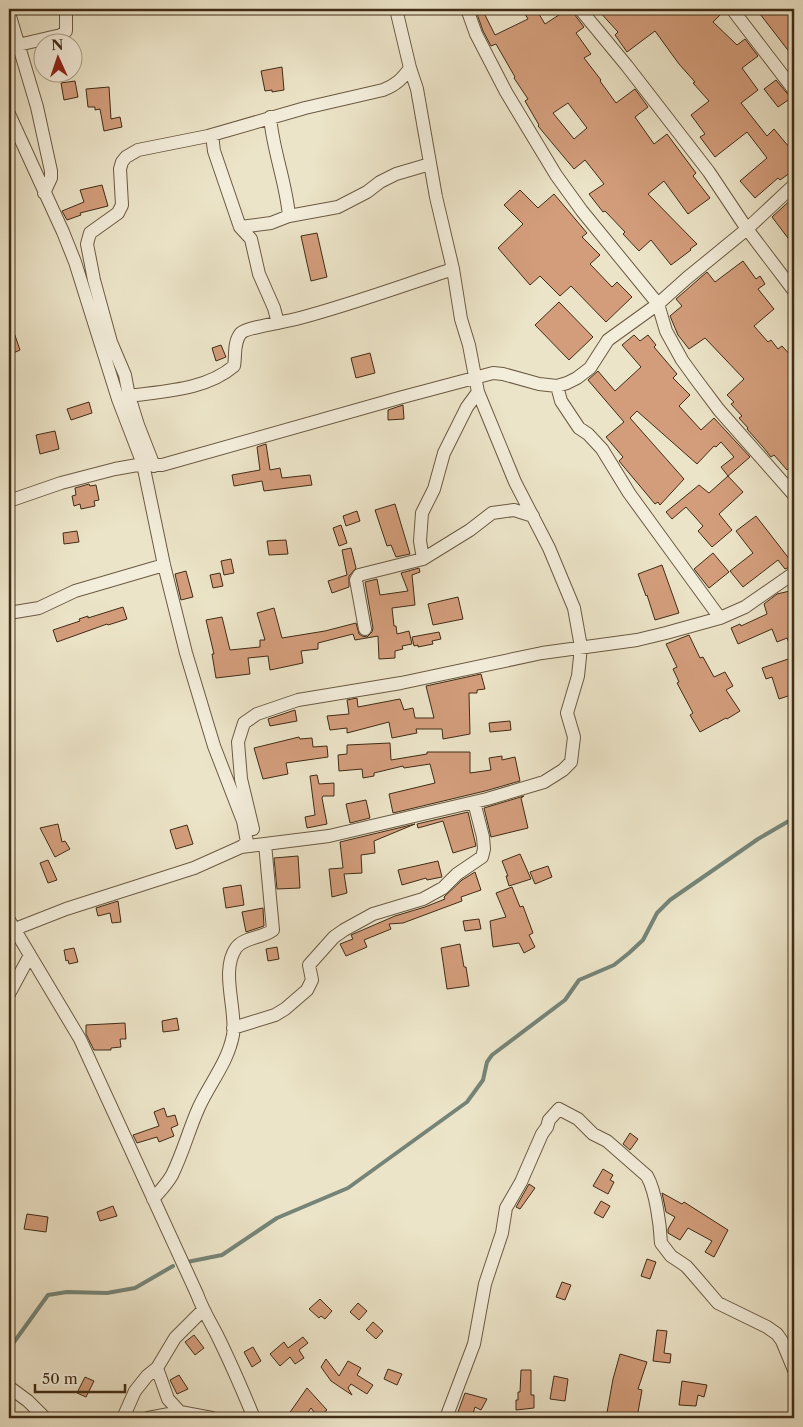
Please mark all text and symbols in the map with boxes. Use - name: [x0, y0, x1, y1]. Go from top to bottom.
- north arrow: [32, 32, 82, 82]
- text: N: [51, 36, 64, 54]
- scale bar: [35, 1362, 125, 1394]
- text: 50 m: [42, 1369, 78, 1388]

